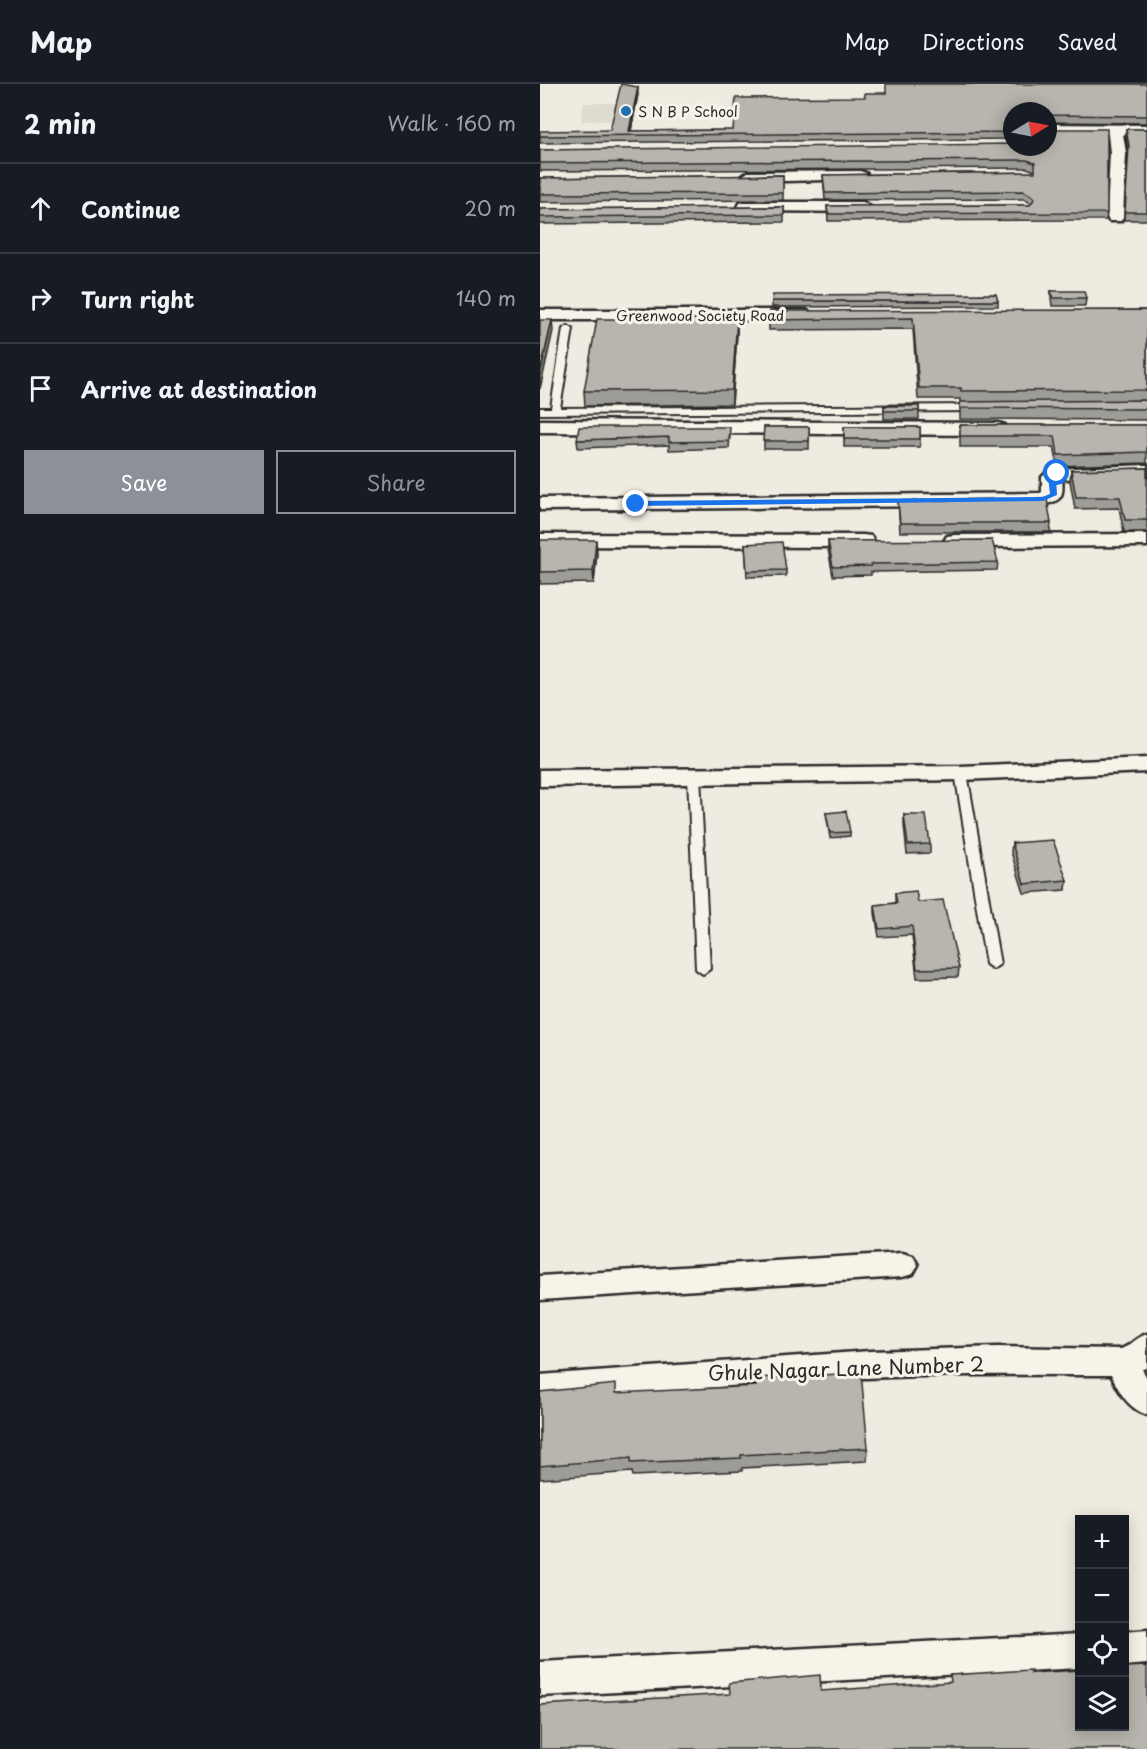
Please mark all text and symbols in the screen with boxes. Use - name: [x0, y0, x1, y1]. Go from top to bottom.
- text: Map: [30, 20, 92, 63]
- text: Map: [844, 25, 889, 57]
- text: Directions: [922, 25, 1024, 57]
- text: Saved: [1057, 25, 1117, 57]
- place label: S N B P School: [638, 101, 738, 122]
- north arrow: [1003, 102, 1057, 156]
- text: 2 min: [24, 104, 97, 143]
- marker: S N B P School: [619, 104, 633, 118]
- text: Walk · 160 m: [388, 108, 516, 138]
- icon: ahead: [24, 192, 57, 225]
- text: Continue: [81, 192, 180, 225]
- text: 20 m: [464, 193, 516, 223]
- icon: right: [24, 282, 57, 315]
- text: Turn right: [81, 282, 194, 315]
- text: 140 m: [456, 283, 516, 313]
- street label: Greenwood Society Road: [616, 305, 784, 326]
- icon: arrive: [24, 372, 57, 405]
- text: Arrive at destination: [81, 372, 317, 405]
- button: Save: [24, 450, 264, 514]
- button: Share: [276, 450, 516, 514]
- route start: [1043, 459, 1069, 485]
- route end: [622, 490, 648, 516]
- street label: Ghule Nagar Lane Number 2: [707, 1348, 985, 1388]
- map controls: [1075, 1515, 1129, 1731]
- button: +: [1075, 1515, 1129, 1569]
- button: −: [1075, 1569, 1129, 1623]
- button: locate: [1075, 1623, 1129, 1677]
- button: layers: [1075, 1677, 1129, 1731]

